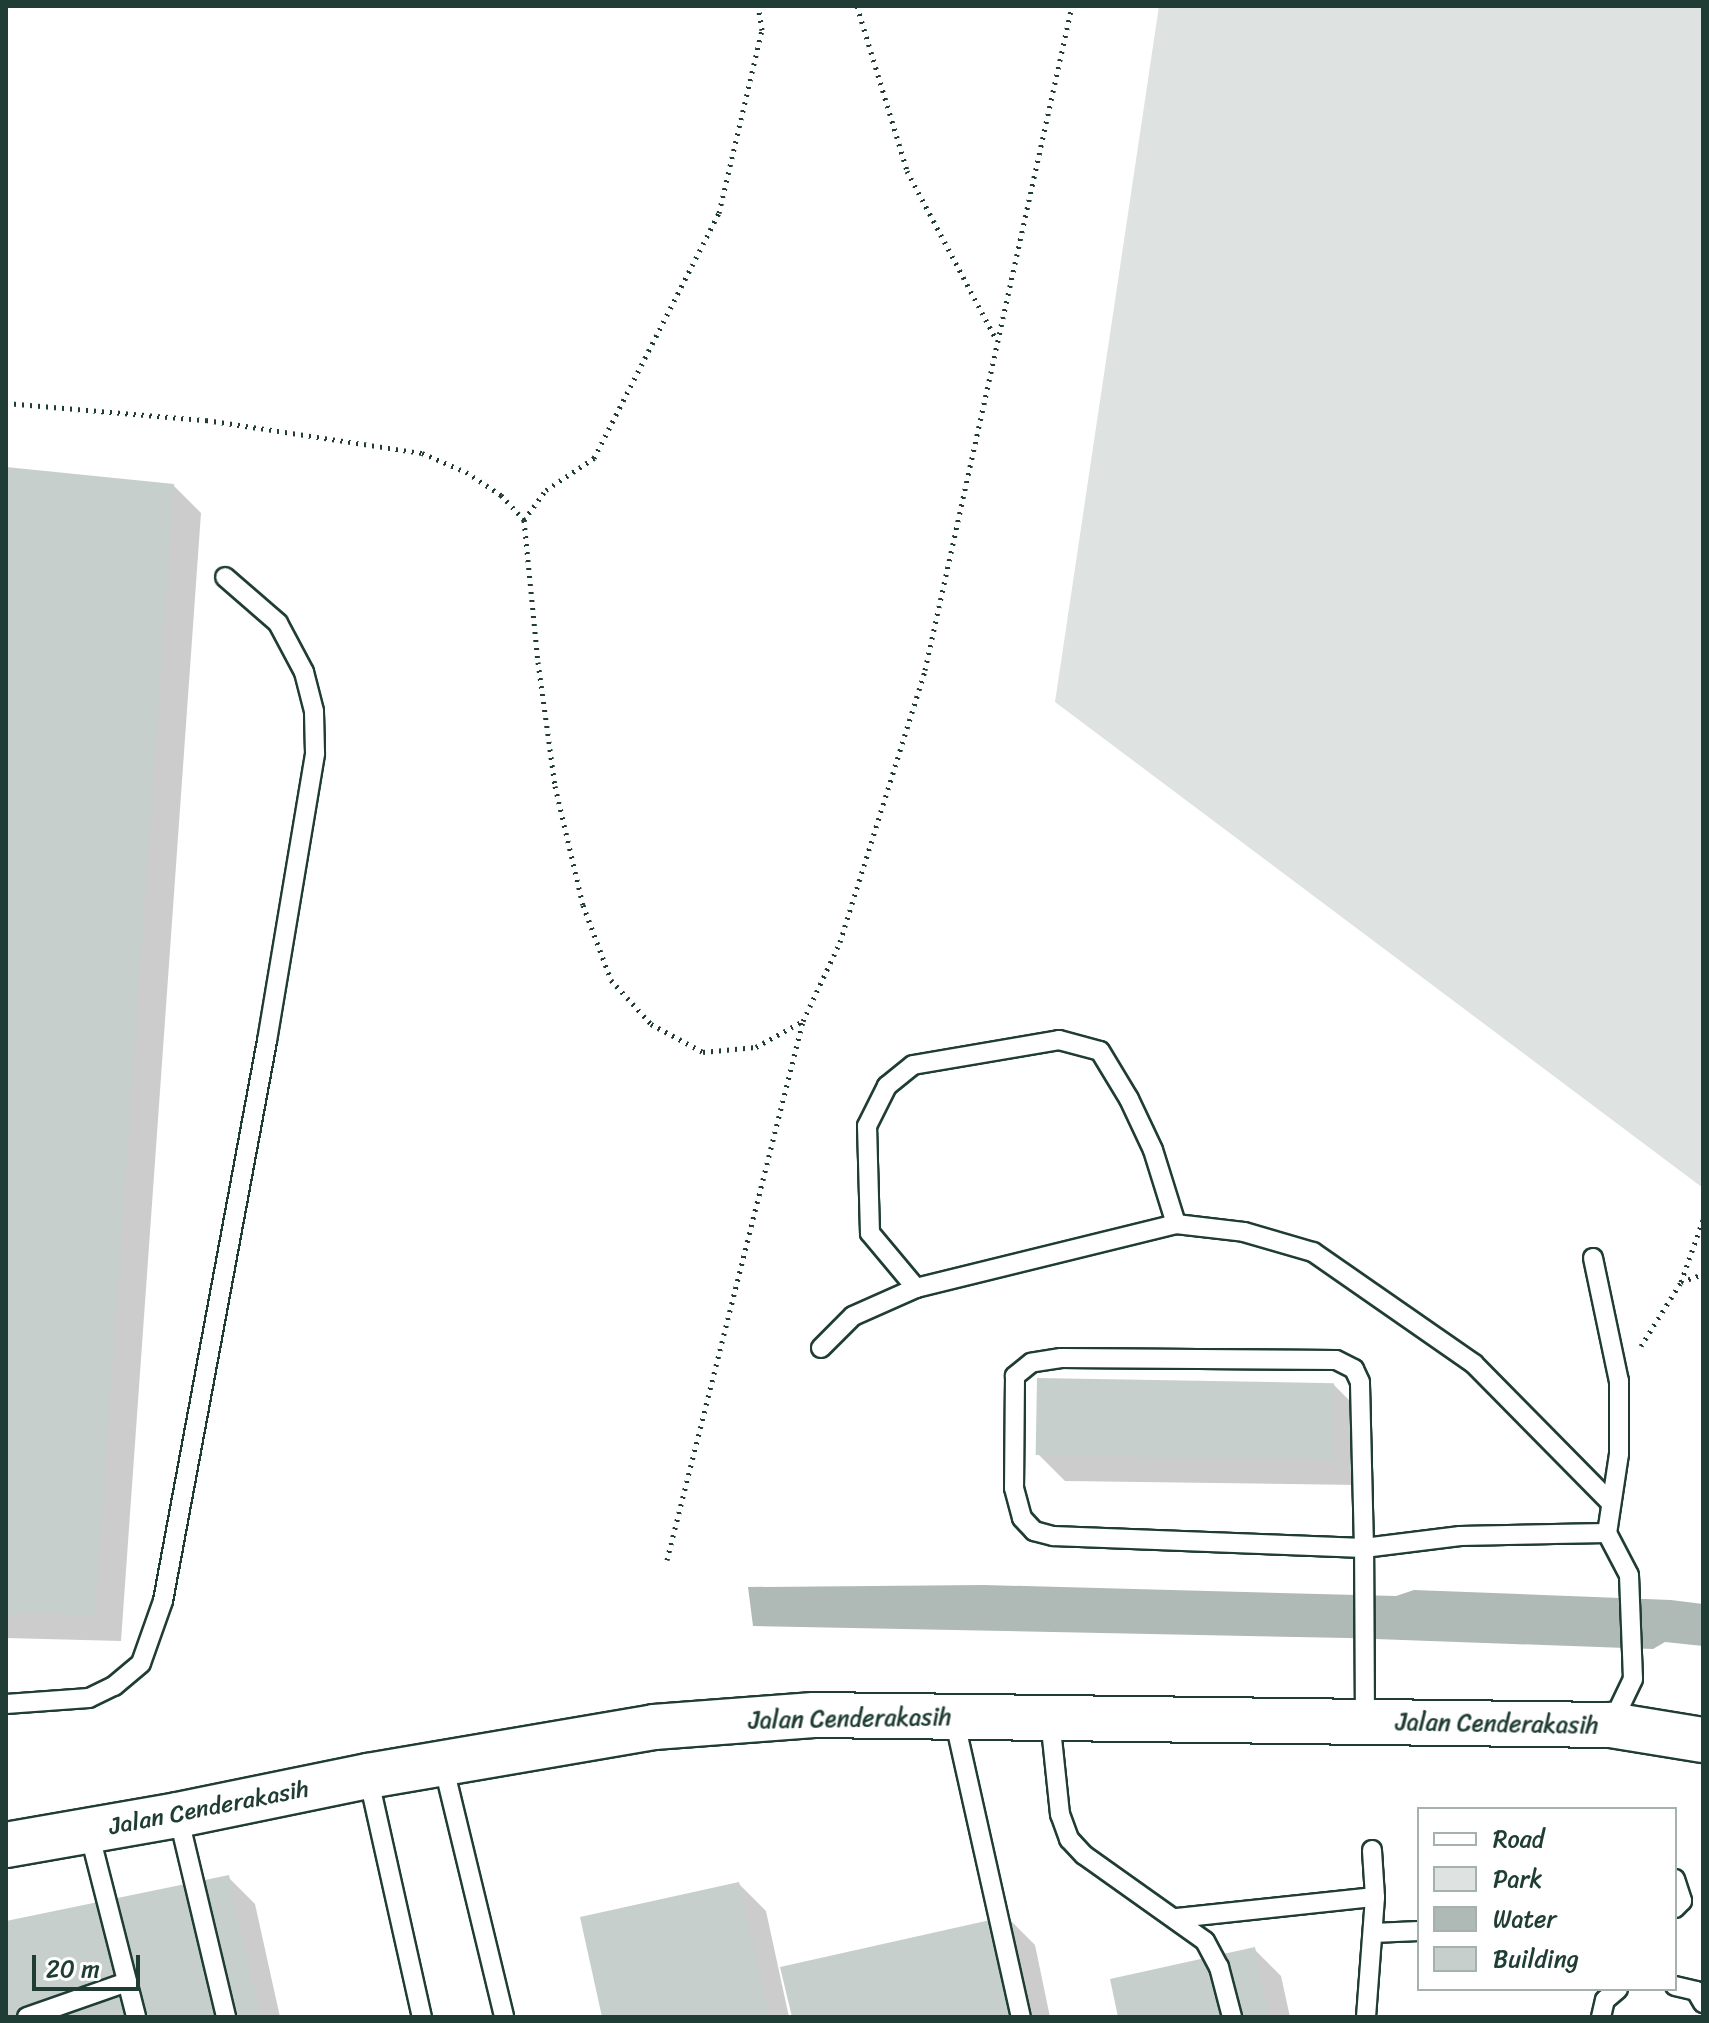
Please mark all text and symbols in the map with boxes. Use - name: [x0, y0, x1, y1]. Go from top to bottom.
- street label: Jalan Cenderakasih: [748, 1703, 952, 1735]
- street label: Jalan Cenderakasih: [1395, 1708, 1599, 1740]
- street label: Jalan Cenderakasih: [106, 1774, 312, 1842]
- legend: [1417, 1807, 1677, 1991]
- text: Road: [1493, 1818, 1544, 1860]
- text: Park: [1493, 1858, 1542, 1900]
- text: Water: [1493, 1898, 1556, 1940]
- text: Building: [1493, 1938, 1579, 1980]
- scale bar: [36, 1939, 144, 1989]
- text: 20 m: [46, 1948, 100, 1990]

